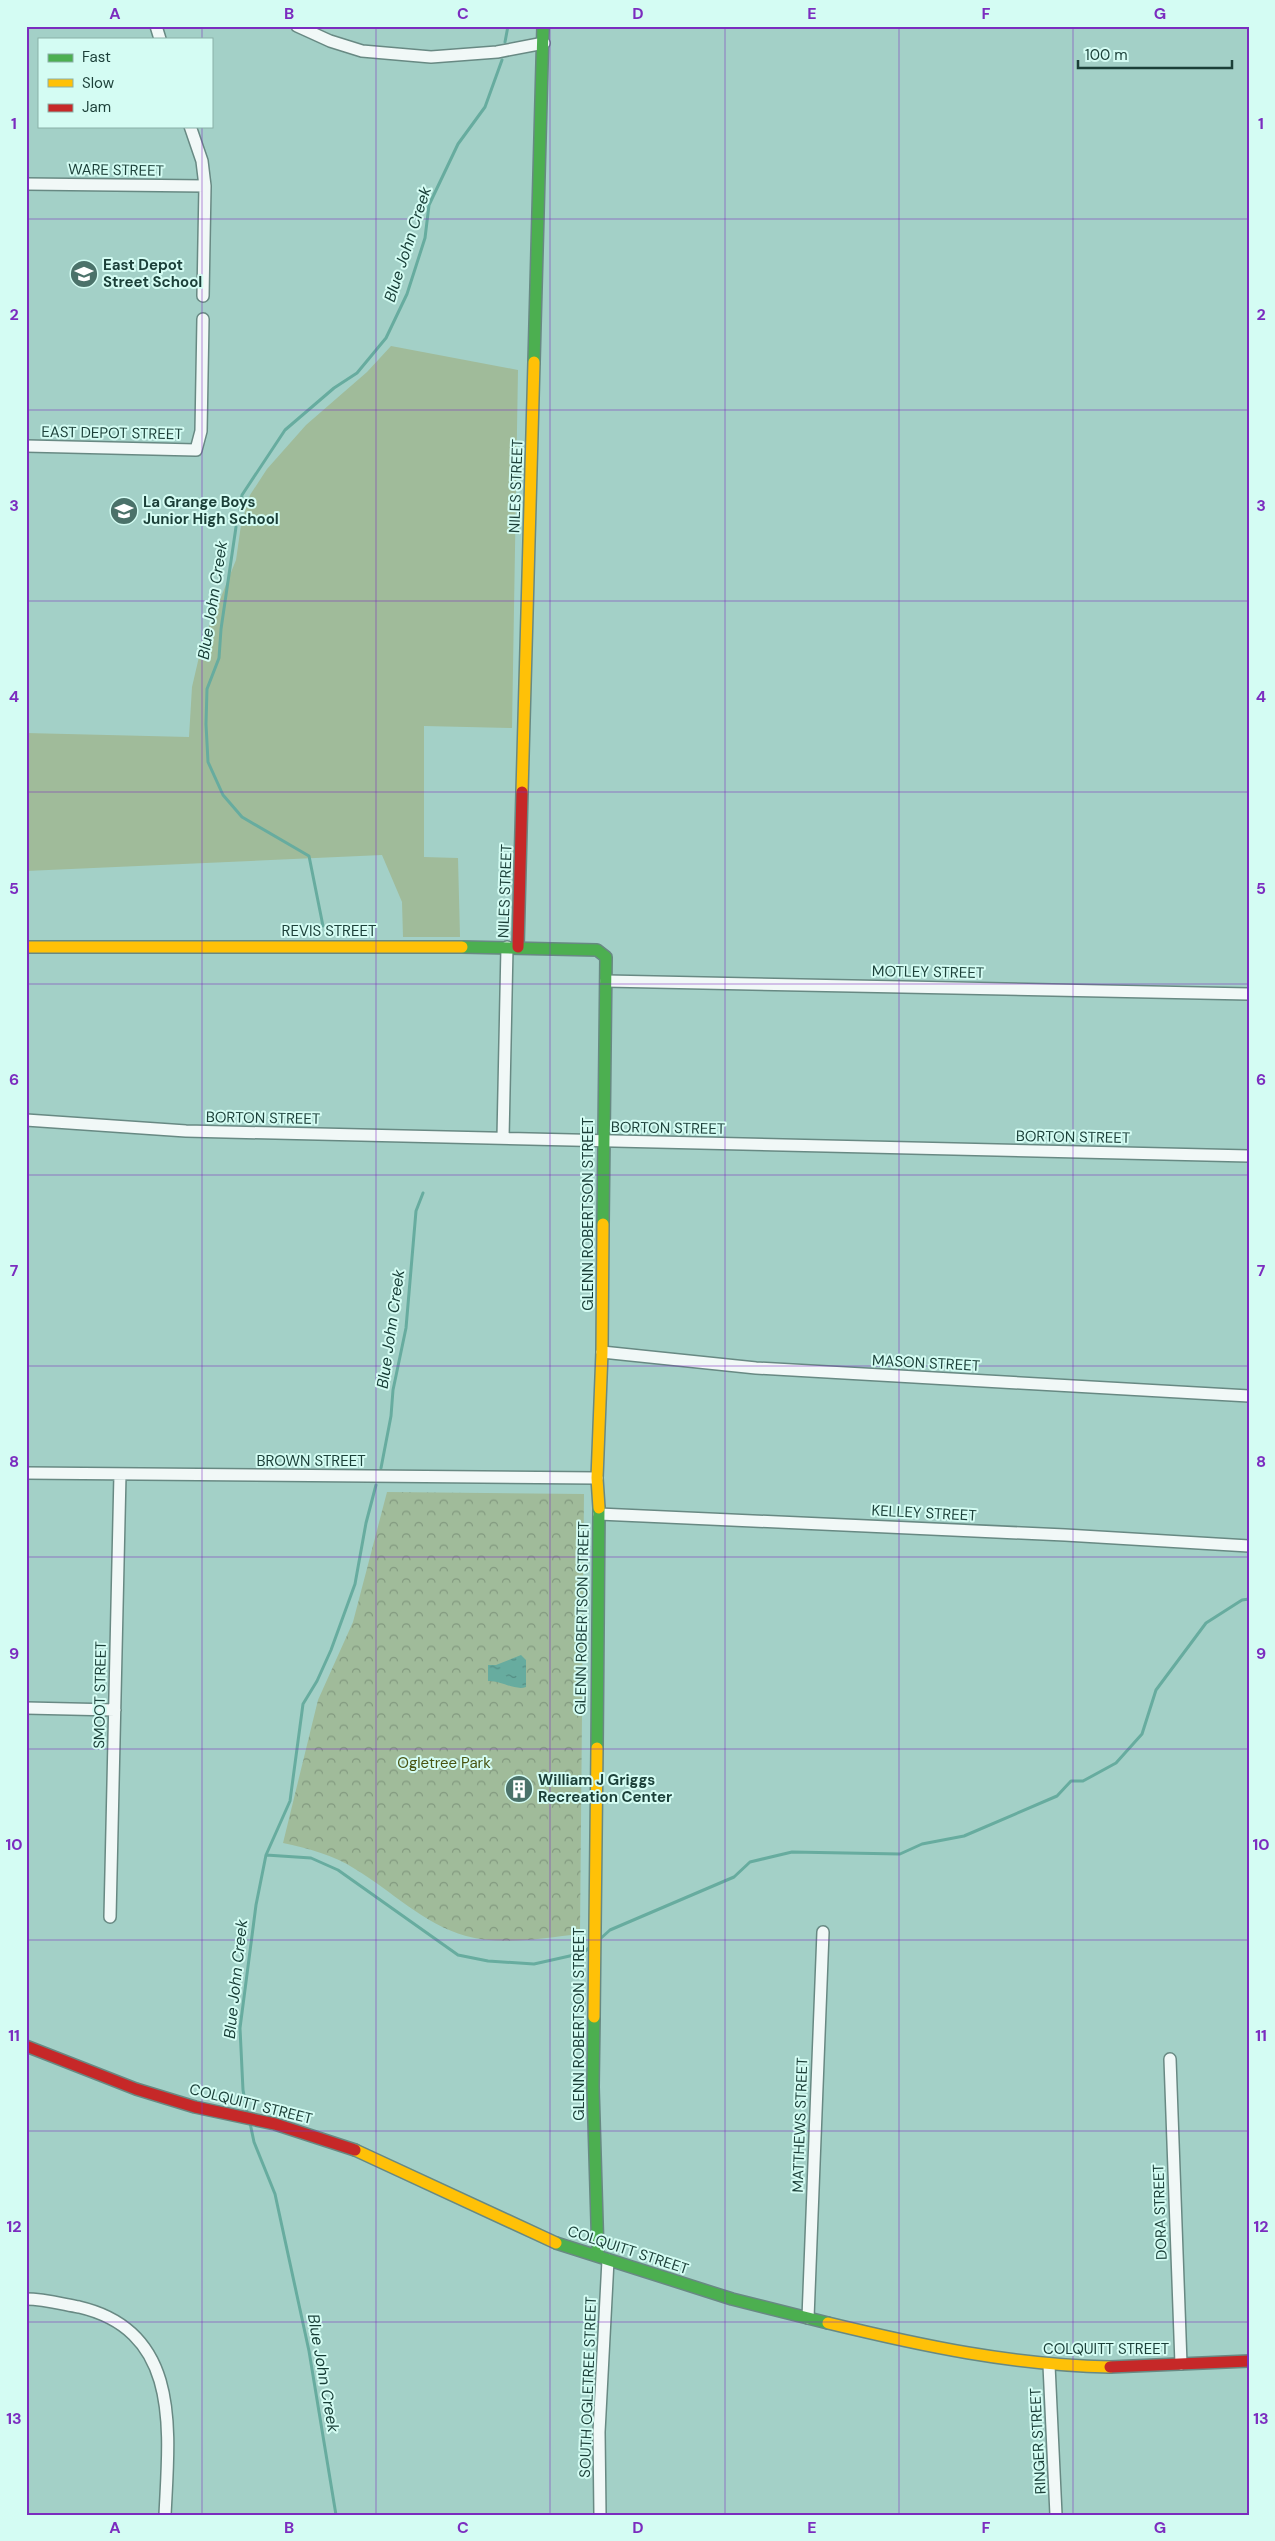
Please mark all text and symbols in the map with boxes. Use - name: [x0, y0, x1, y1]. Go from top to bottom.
- text: A: [109, 3, 121, 24]
- text: B: [284, 3, 294, 24]
- text: C: [457, 3, 469, 24]
- text: D: [632, 3, 644, 24]
- text: E: [807, 3, 817, 24]
- text: F: [982, 3, 991, 24]
- text: G: [1154, 3, 1166, 24]
- legend: [38, 38, 212, 128]
- scale bar: [1078, 38, 1231, 70]
- text: 100 m: [1085, 45, 1128, 65]
- text: Fast: [82, 47, 111, 67]
- text: Slow: [82, 73, 115, 93]
- text: Jam: [82, 97, 111, 117]
- text: 1: [11, 113, 17, 134]
- text: 1: [1258, 113, 1264, 134]
- street label: WARE STREET: [68, 159, 164, 181]
- water label: Blue John Creek: [379, 183, 436, 304]
- place label: East Depot Street School: [103, 255, 202, 292]
- school or university icon: East Depot Street School: [69, 259, 99, 289]
- text: 2: [9, 304, 19, 325]
- text: 2: [1256, 304, 1266, 325]
- street label: EAST DEPOT STREET: [41, 422, 183, 444]
- street label: NILES STREET: [504, 439, 528, 533]
- place label: La Grange Boys Junior High School: [143, 492, 279, 529]
- text: 3: [9, 495, 19, 516]
- text: 3: [1256, 495, 1266, 516]
- school or university icon: La Grange Boys Junior High School: [109, 496, 139, 526]
- water label: Blue John Creek: [193, 538, 232, 661]
- text: 4: [9, 686, 19, 707]
- text: 4: [1256, 686, 1266, 707]
- street label: NILES STREET: [493, 844, 517, 938]
- text: 5: [9, 878, 19, 899]
- text: 5: [1256, 878, 1266, 899]
- street label: REVIS STREET: [282, 921, 376, 941]
- street label: MOTLEY STREET: [872, 961, 984, 983]
- text: 6: [9, 1069, 19, 1090]
- text: 6: [1256, 1069, 1266, 1090]
- street label: BORTON STREET: [206, 1107, 320, 1129]
- street label: GLENN ROBERTSON STREET: [578, 1117, 598, 1311]
- street label: BORTON STREET: [611, 1117, 725, 1139]
- street label: BORTON STREET: [1016, 1126, 1130, 1148]
- text: 7: [10, 1260, 19, 1281]
- text: 7: [1257, 1260, 1266, 1281]
- water label: Blue John Creek: [372, 1267, 409, 1390]
- street label: MASON STREET: [871, 1350, 981, 1376]
- text: 8: [9, 1451, 19, 1472]
- street label: BROWN STREET: [256, 1451, 366, 1471]
- text: 8: [1256, 1451, 1266, 1472]
- street label: KELLEY STREET: [871, 1500, 977, 1526]
- street label: GLENN ROBERTSON STREET: [570, 1521, 594, 1715]
- street label: SMOOT STREET: [89, 1641, 111, 1749]
- text: 9: [9, 1643, 19, 1664]
- text: 9: [1256, 1643, 1266, 1664]
- park label: Ogletree Park: [397, 1753, 491, 1773]
- place label: William J Griggs Recreation Center: [538, 1770, 672, 1807]
- building icon: William J Griggs Recreation Center: [504, 1774, 534, 1804]
- text: 10: [5, 1834, 23, 1855]
- text: 10: [1252, 1834, 1270, 1855]
- water label: Blue John Creek: [219, 1917, 252, 2040]
- street label: GLENN ROBERTSON STREET: [569, 1927, 589, 2121]
- text: 11: [8, 2025, 20, 2046]
- text: 11: [1255, 2025, 1267, 2046]
- street label: MATTHEWS STREET: [788, 2057, 812, 2193]
- street label: COLQUITT STREET: [187, 2079, 315, 2129]
- street label: DORA STREET: [1148, 2164, 1172, 2260]
- text: 12: [6, 2216, 22, 2237]
- text: 12: [1253, 2216, 1269, 2237]
- street label: COLQUITT STREET: [565, 2221, 691, 2279]
- street label: SOUTH OGLETREE STREET: [575, 2296, 601, 2478]
- water label: Blue John Creek: [303, 2312, 344, 2435]
- street label: COLQUITT STREET: [1043, 2339, 1169, 2359]
- street label: RINGER STREET: [1025, 2387, 1051, 2495]
- text: 13: [6, 2408, 22, 2429]
- text: 13: [1253, 2408, 1269, 2429]
- text: A: [109, 2517, 121, 2538]
- text: B: [284, 2517, 294, 2538]
- text: C: [457, 2517, 469, 2538]
- text: D: [632, 2517, 644, 2538]
- text: E: [807, 2517, 817, 2538]
- text: F: [982, 2517, 991, 2538]
- text: G: [1154, 2517, 1166, 2538]

